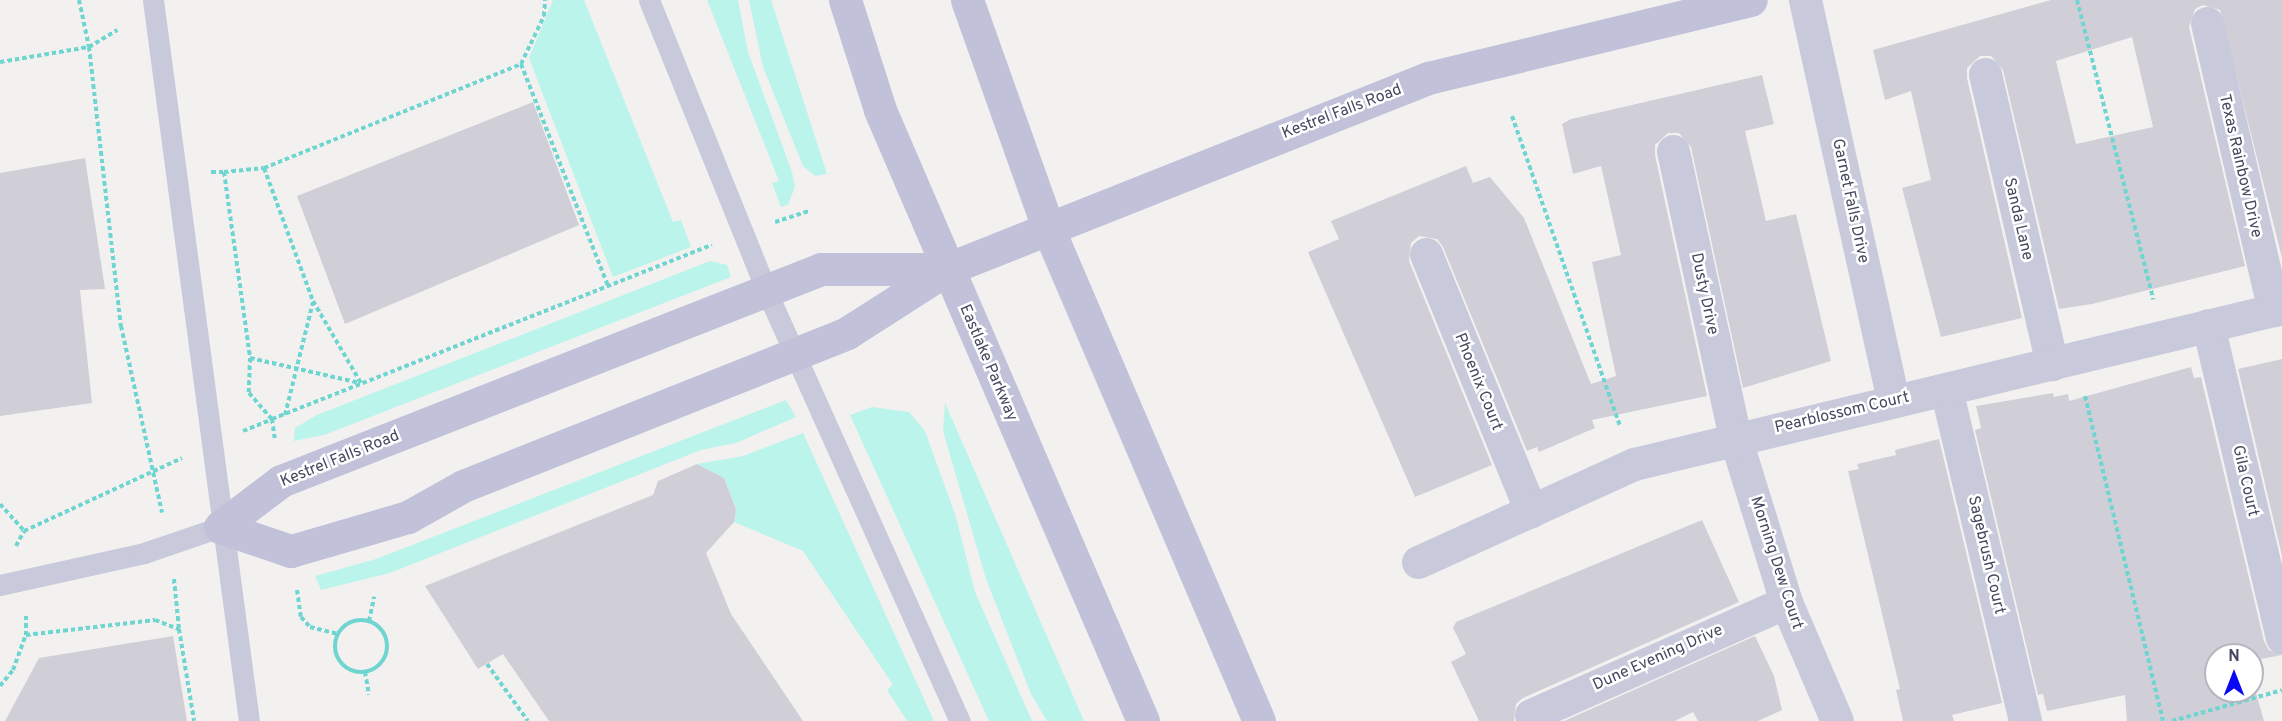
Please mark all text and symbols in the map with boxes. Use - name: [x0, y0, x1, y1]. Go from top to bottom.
- street label: Kestrel Falls Road: [1279, 80, 1405, 144]
- street label: Texas Rainbow Drive: [2214, 92, 2266, 240]
- street label: Garnet Falls Drive: [1827, 137, 1873, 265]
- street label: Sanda Lane: [1999, 176, 2037, 262]
- street label: Dusty Drive: [1686, 251, 1722, 337]
- street label: Eastlake Parkway: [955, 302, 1021, 424]
- street label: Phoenix Court: [1450, 330, 1506, 434]
- street label: Pearblossom Court: [1773, 388, 1911, 438]
- street label: Kestrel Falls Road: [278, 426, 402, 492]
- street label: Gila Court: [2227, 444, 2263, 518]
- street label: Morning Dew Court: [1745, 494, 1807, 632]
- street label: Sagebrush Court: [1963, 494, 2009, 616]
- street label: Dune Evening Drive: [1590, 621, 1726, 695]
- north arrow: [2204, 643, 2264, 703]
- text: N: [2228, 647, 2240, 667]

